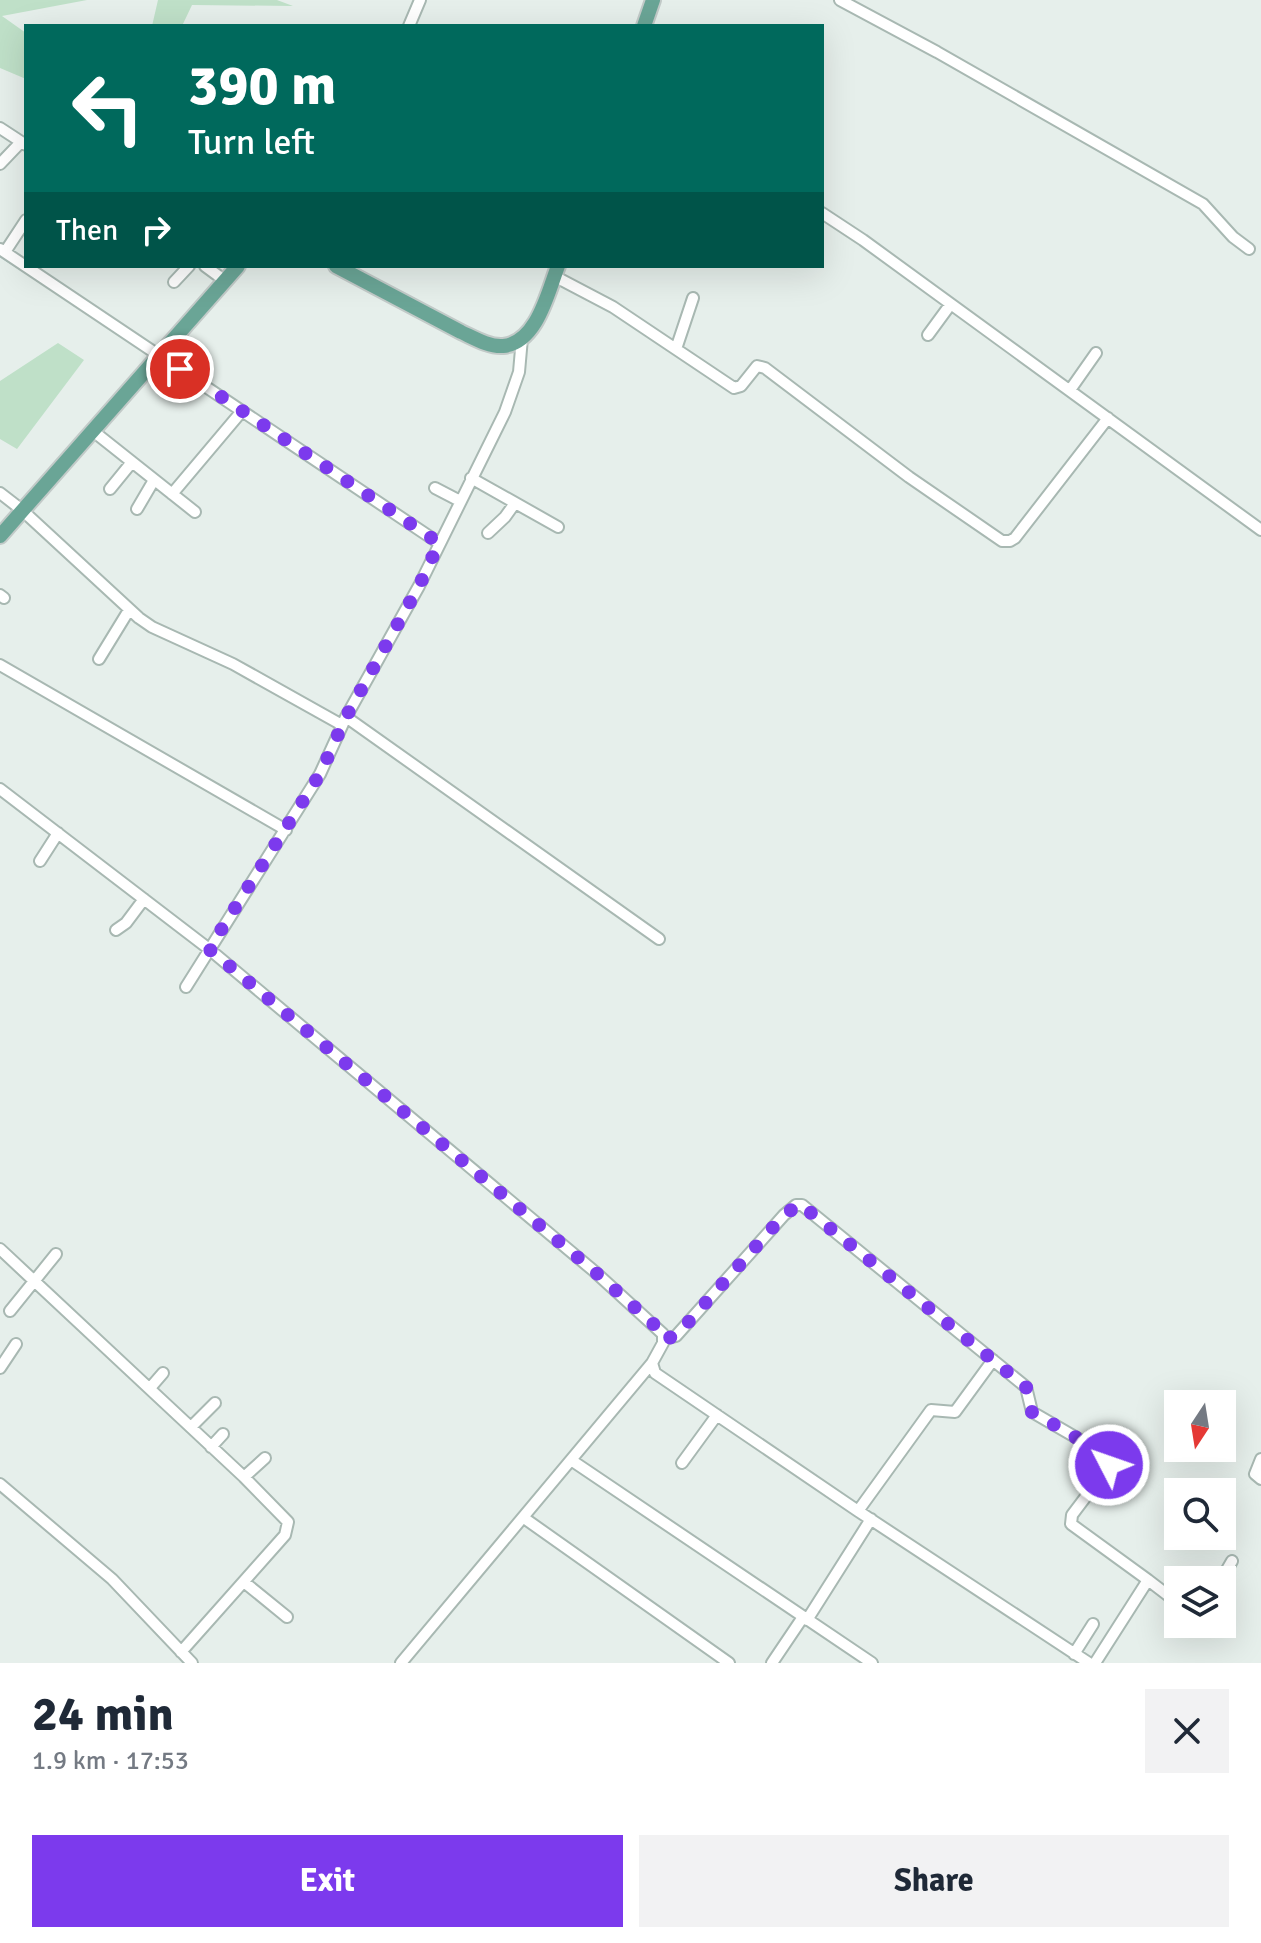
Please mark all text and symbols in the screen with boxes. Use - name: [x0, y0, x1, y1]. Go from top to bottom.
- text: 390 m: [188, 51, 336, 120]
- icon: left: [56, 56, 160, 160]
- text: Turn left: [188, 120, 315, 165]
- icon: right: [134, 208, 178, 252]
- text: Then: [56, 212, 118, 249]
- pin: [146, 335, 214, 403]
- icon: arrive: [158, 347, 202, 391]
- north arrow: [1164, 1390, 1236, 1462]
- map controls: [1164, 1390, 1236, 1638]
- position arrow: [1067, 1423, 1151, 1507]
- button: search: [1164, 1478, 1236, 1550]
- button: layers: [1164, 1566, 1236, 1638]
- text: 24 min: [32, 1685, 174, 1744]
- button: close: [1145, 1689, 1229, 1773]
- text: 1.9 km · 17:53: [32, 1745, 189, 1777]
- button: Exit: [32, 1835, 623, 1927]
- button: Share: [639, 1835, 1229, 1927]

